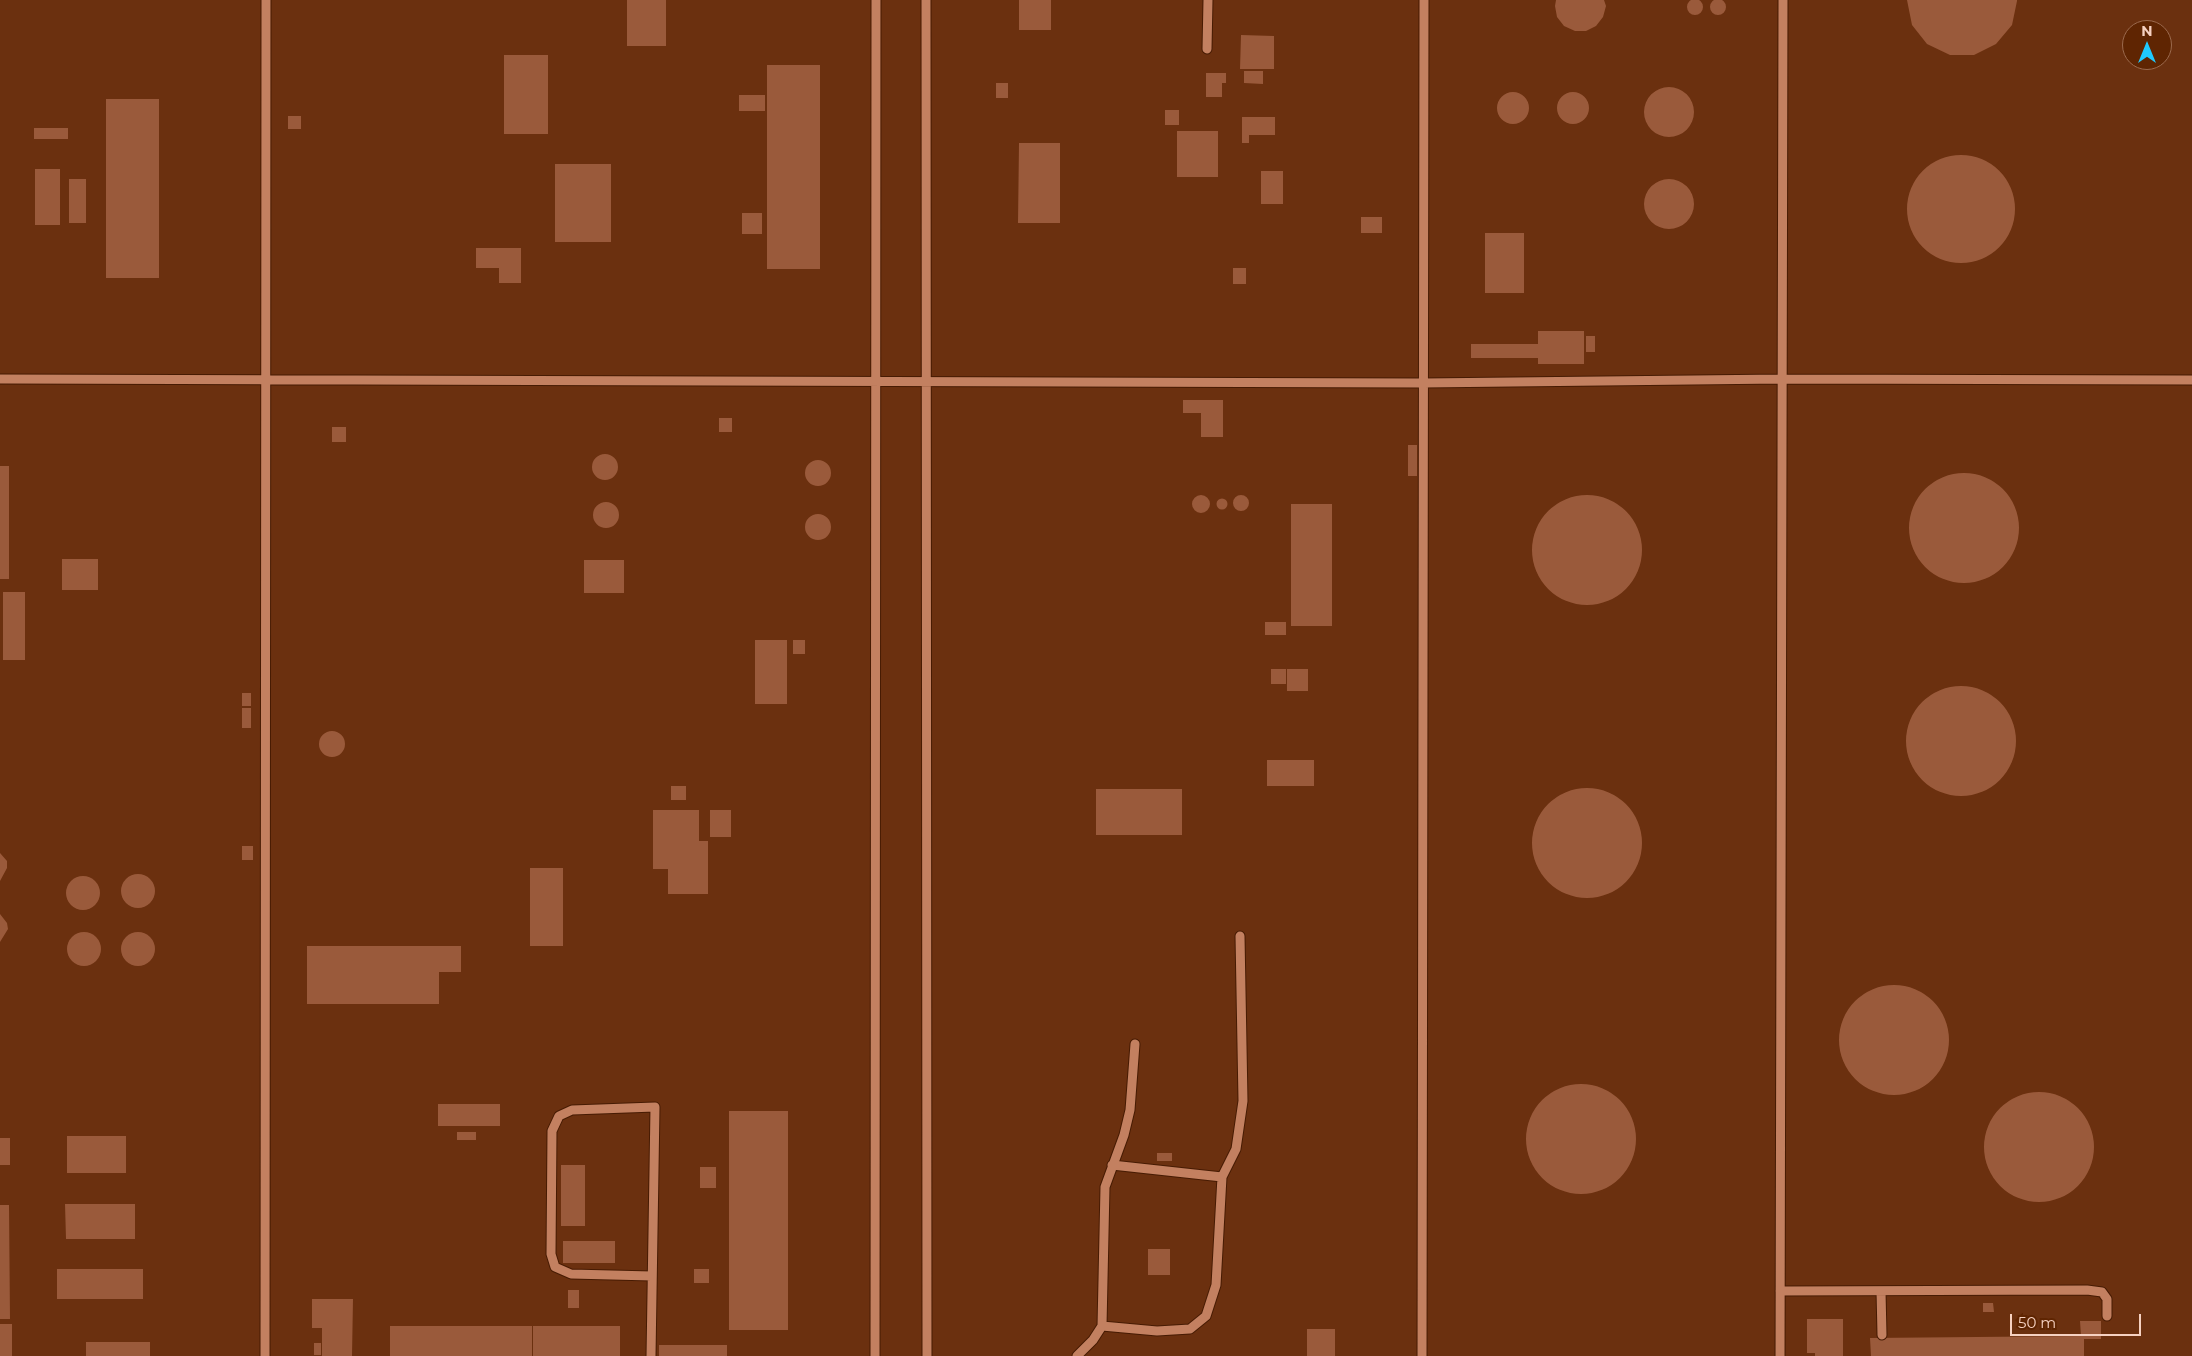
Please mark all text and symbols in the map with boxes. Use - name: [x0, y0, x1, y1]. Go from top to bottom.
- north arrow: [2122, 20, 2172, 70]
- text: N: [2141, 22, 2153, 40]
- scale bar: [2012, 1304, 2143, 1336]
- text: 50 m: [2018, 1313, 2056, 1332]

